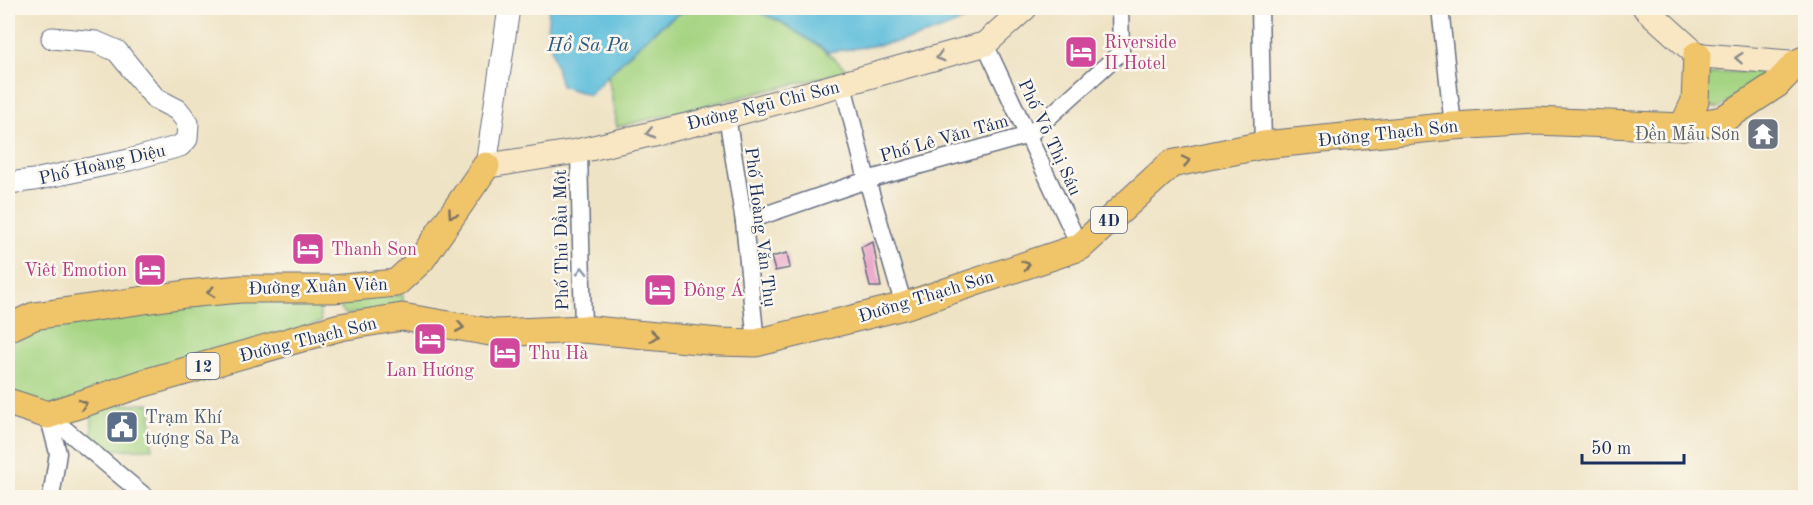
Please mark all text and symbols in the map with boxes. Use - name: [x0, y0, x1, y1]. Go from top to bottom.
- hotel icon: Riverside II Hotel: [1063, 34, 1099, 70]
- place label: Riverside II Hotel: [1104, 34, 1176, 73]
- water label: Hồ Sa Pa: [546, 35, 630, 56]
- one-way arrow: [935, 50, 946, 62]
- one-way arrow: [1734, 52, 1743, 65]
- street label: Phố Võ Thị Sáu: [1014, 76, 1085, 199]
- street label: Đường Ngũ Chỉ Sơn: [685, 78, 842, 134]
- street label: Phố Lê Văn Tám: [878, 111, 1011, 166]
- temple icon: Đền Mẫu Sơn: [1745, 116, 1781, 152]
- street label: Đường Thạch Sơn: [1317, 118, 1459, 150]
- place label: Đền Mẫu Sơn: [1635, 123, 1740, 144]
- one-way arrow: [645, 126, 655, 139]
- street label: Phố Hoàng Diệu: [37, 141, 168, 188]
- street label: Phố Hoàng Văn Thụ: [741, 146, 780, 309]
- one-way arrow: [1181, 155, 1191, 168]
- street label: Phố Thủ Dầu Một: [549, 169, 572, 311]
- road number: 4D: [1091, 207, 1127, 233]
- one-way arrow: [448, 208, 459, 219]
- hotel icon: Thanh Son: [290, 231, 326, 267]
- place label: Thanh Son: [331, 241, 417, 259]
- hotel icon: Viêt Emotion: [132, 252, 168, 288]
- one-way arrow: [1020, 259, 1031, 272]
- place label: Viêt Emotion: [24, 262, 127, 280]
- one-way arrow: [575, 266, 588, 275]
- street label: Đường Thạch Sơn: [856, 268, 997, 326]
- hotel icon: Đông Á: [642, 272, 678, 308]
- street label: Đường Xuân Viên: [248, 276, 388, 298]
- place label: Đông Á: [683, 278, 744, 300]
- one-way arrow: [207, 285, 216, 298]
- street label: Đường Thạch Sơn: [238, 314, 379, 366]
- one-way arrow: [455, 320, 464, 332]
- hotel icon: Lan Hương: [412, 321, 448, 357]
- one-way arrow: [649, 329, 658, 342]
- hotel icon: Thu Hà: [487, 335, 523, 371]
- place label: Thu Hà: [528, 345, 588, 363]
- road number: 12: [186, 353, 220, 379]
- place label: Lan Hương: [386, 362, 474, 380]
- one-way arrow: [77, 398, 88, 411]
- public building icon: Trạm Khí tượng Sa Pa: [104, 409, 140, 445]
- place label: Trạm Khí tượng Sa Pa: [145, 409, 240, 448]
- scale bar: [1582, 427, 1684, 465]
- text: 50 m: [1591, 440, 1631, 458]

